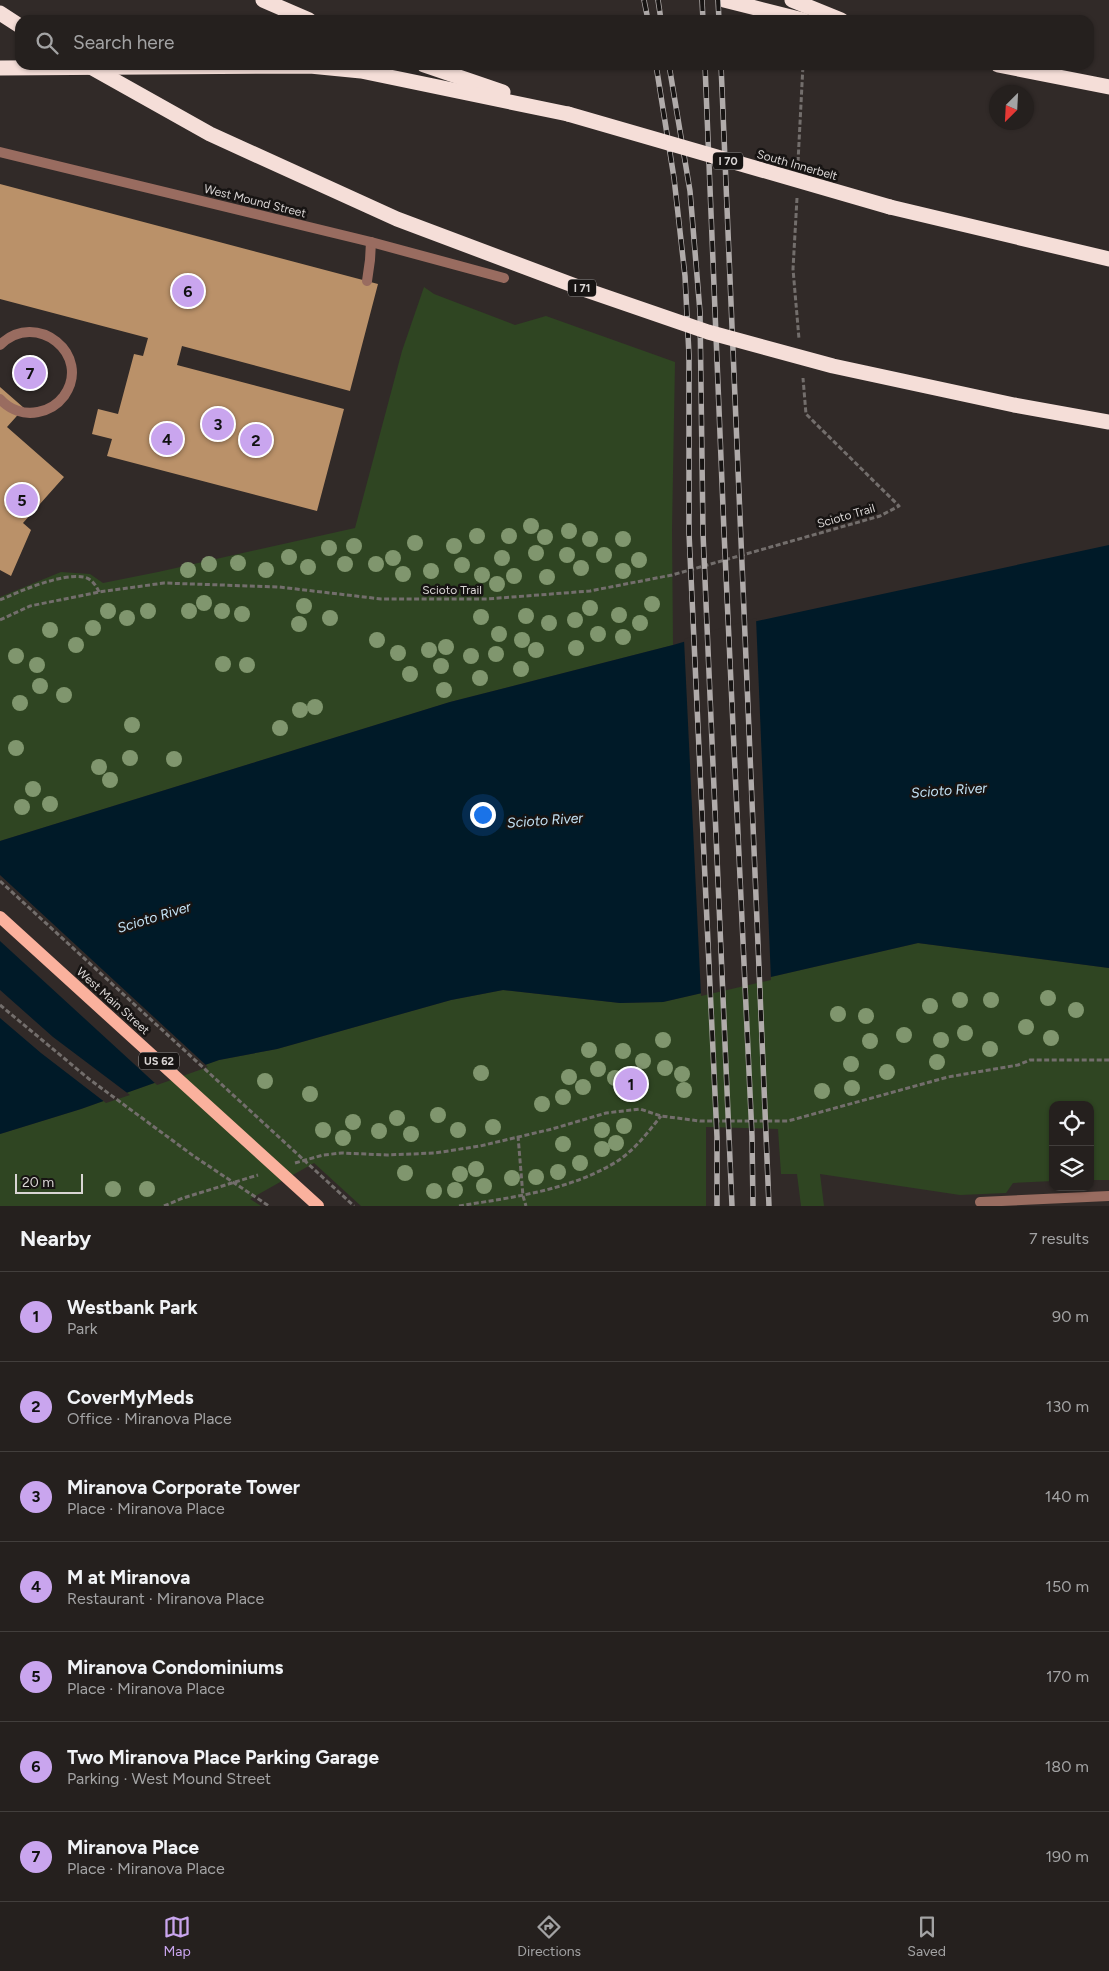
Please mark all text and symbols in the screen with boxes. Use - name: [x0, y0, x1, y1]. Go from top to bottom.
- search box: [15, 15, 1094, 70]
- icon: search: [33, 29, 61, 57]
- text: Search here: [73, 31, 175, 54]
- north arrow: [989, 85, 1034, 130]
- street label: South Innerbelt: [755, 147, 839, 183]
- road number: I 70: [713, 153, 743, 170]
- street label: West Mound Street: [202, 182, 308, 221]
- pin: 6: [172, 272, 204, 310]
- road number: I 71: [568, 280, 596, 296]
- pin: 7: [14, 354, 46, 392]
- pin: 3: [202, 405, 234, 443]
- pin: 4: [151, 420, 183, 458]
- pin: 2: [240, 421, 272, 459]
- pin: 5: [6, 481, 38, 519]
- street label: Scioto Trail: [815, 501, 877, 531]
- street label: Scioto Trail: [422, 583, 482, 597]
- water label: Scioto River: [910, 779, 989, 802]
- your location: [470, 802, 496, 828]
- water label: Scioto River: [506, 809, 585, 832]
- water label: Scioto River: [115, 898, 194, 937]
- street label: West Main Street: [74, 965, 153, 1038]
- road number: US 62: [139, 1052, 179, 1070]
- pin: 1: [615, 1065, 647, 1103]
- map controls: [1049, 1101, 1094, 1191]
- button: locate: [1049, 1101, 1094, 1146]
- button: layers: [1049, 1146, 1094, 1191]
- scale bar: [15, 1171, 82, 1194]
- text: 20 m: [22, 1174, 54, 1191]
- text: Nearby: [20, 1226, 91, 1251]
- text: 7 results: [1029, 1229, 1089, 1248]
- text: Westbank Park: [67, 1296, 198, 1319]
- text: 1: [33, 1307, 39, 1326]
- text: 90 m: [1052, 1307, 1089, 1326]
- text: Park: [67, 1319, 97, 1338]
- text: CoverMyMeds: [67, 1386, 194, 1409]
- text: 2: [31, 1397, 41, 1416]
- text: 130 m: [1046, 1397, 1089, 1416]
- text: Office · Miranova Place: [67, 1409, 232, 1428]
- text: Miranova Corporate Tower: [67, 1476, 300, 1499]
- text: 3: [32, 1487, 40, 1506]
- text: 140 m: [1045, 1487, 1089, 1506]
- text: Place · Miranova Place: [67, 1499, 225, 1518]
- text: M at Miranova: [67, 1566, 190, 1589]
- text: 4: [31, 1577, 41, 1596]
- text: 150 m: [1045, 1577, 1089, 1596]
- text: Restaurant · Miranova Place: [67, 1589, 264, 1608]
- text: Miranova Condominiums: [67, 1656, 283, 1679]
- text: 5: [31, 1667, 41, 1686]
- text: 170 m: [1046, 1667, 1089, 1686]
- text: Place · Miranova Place: [67, 1679, 225, 1698]
- text: Two Miranova Place Parking Garage: [67, 1746, 379, 1769]
- text: 6: [31, 1757, 41, 1776]
- text: 180 m: [1045, 1757, 1089, 1776]
- text: Parking · West Mound Street: [67, 1769, 271, 1788]
- text: Miranova Place: [67, 1836, 199, 1859]
- text: 7: [32, 1847, 40, 1866]
- text: 190 m: [1046, 1847, 1089, 1866]
- text: Place · Miranova Place: [67, 1859, 225, 1878]
- tab: Map: [163, 1913, 191, 1960]
- tab: Directions: [517, 1913, 581, 1960]
- tab: Saved: [907, 1913, 946, 1960]

